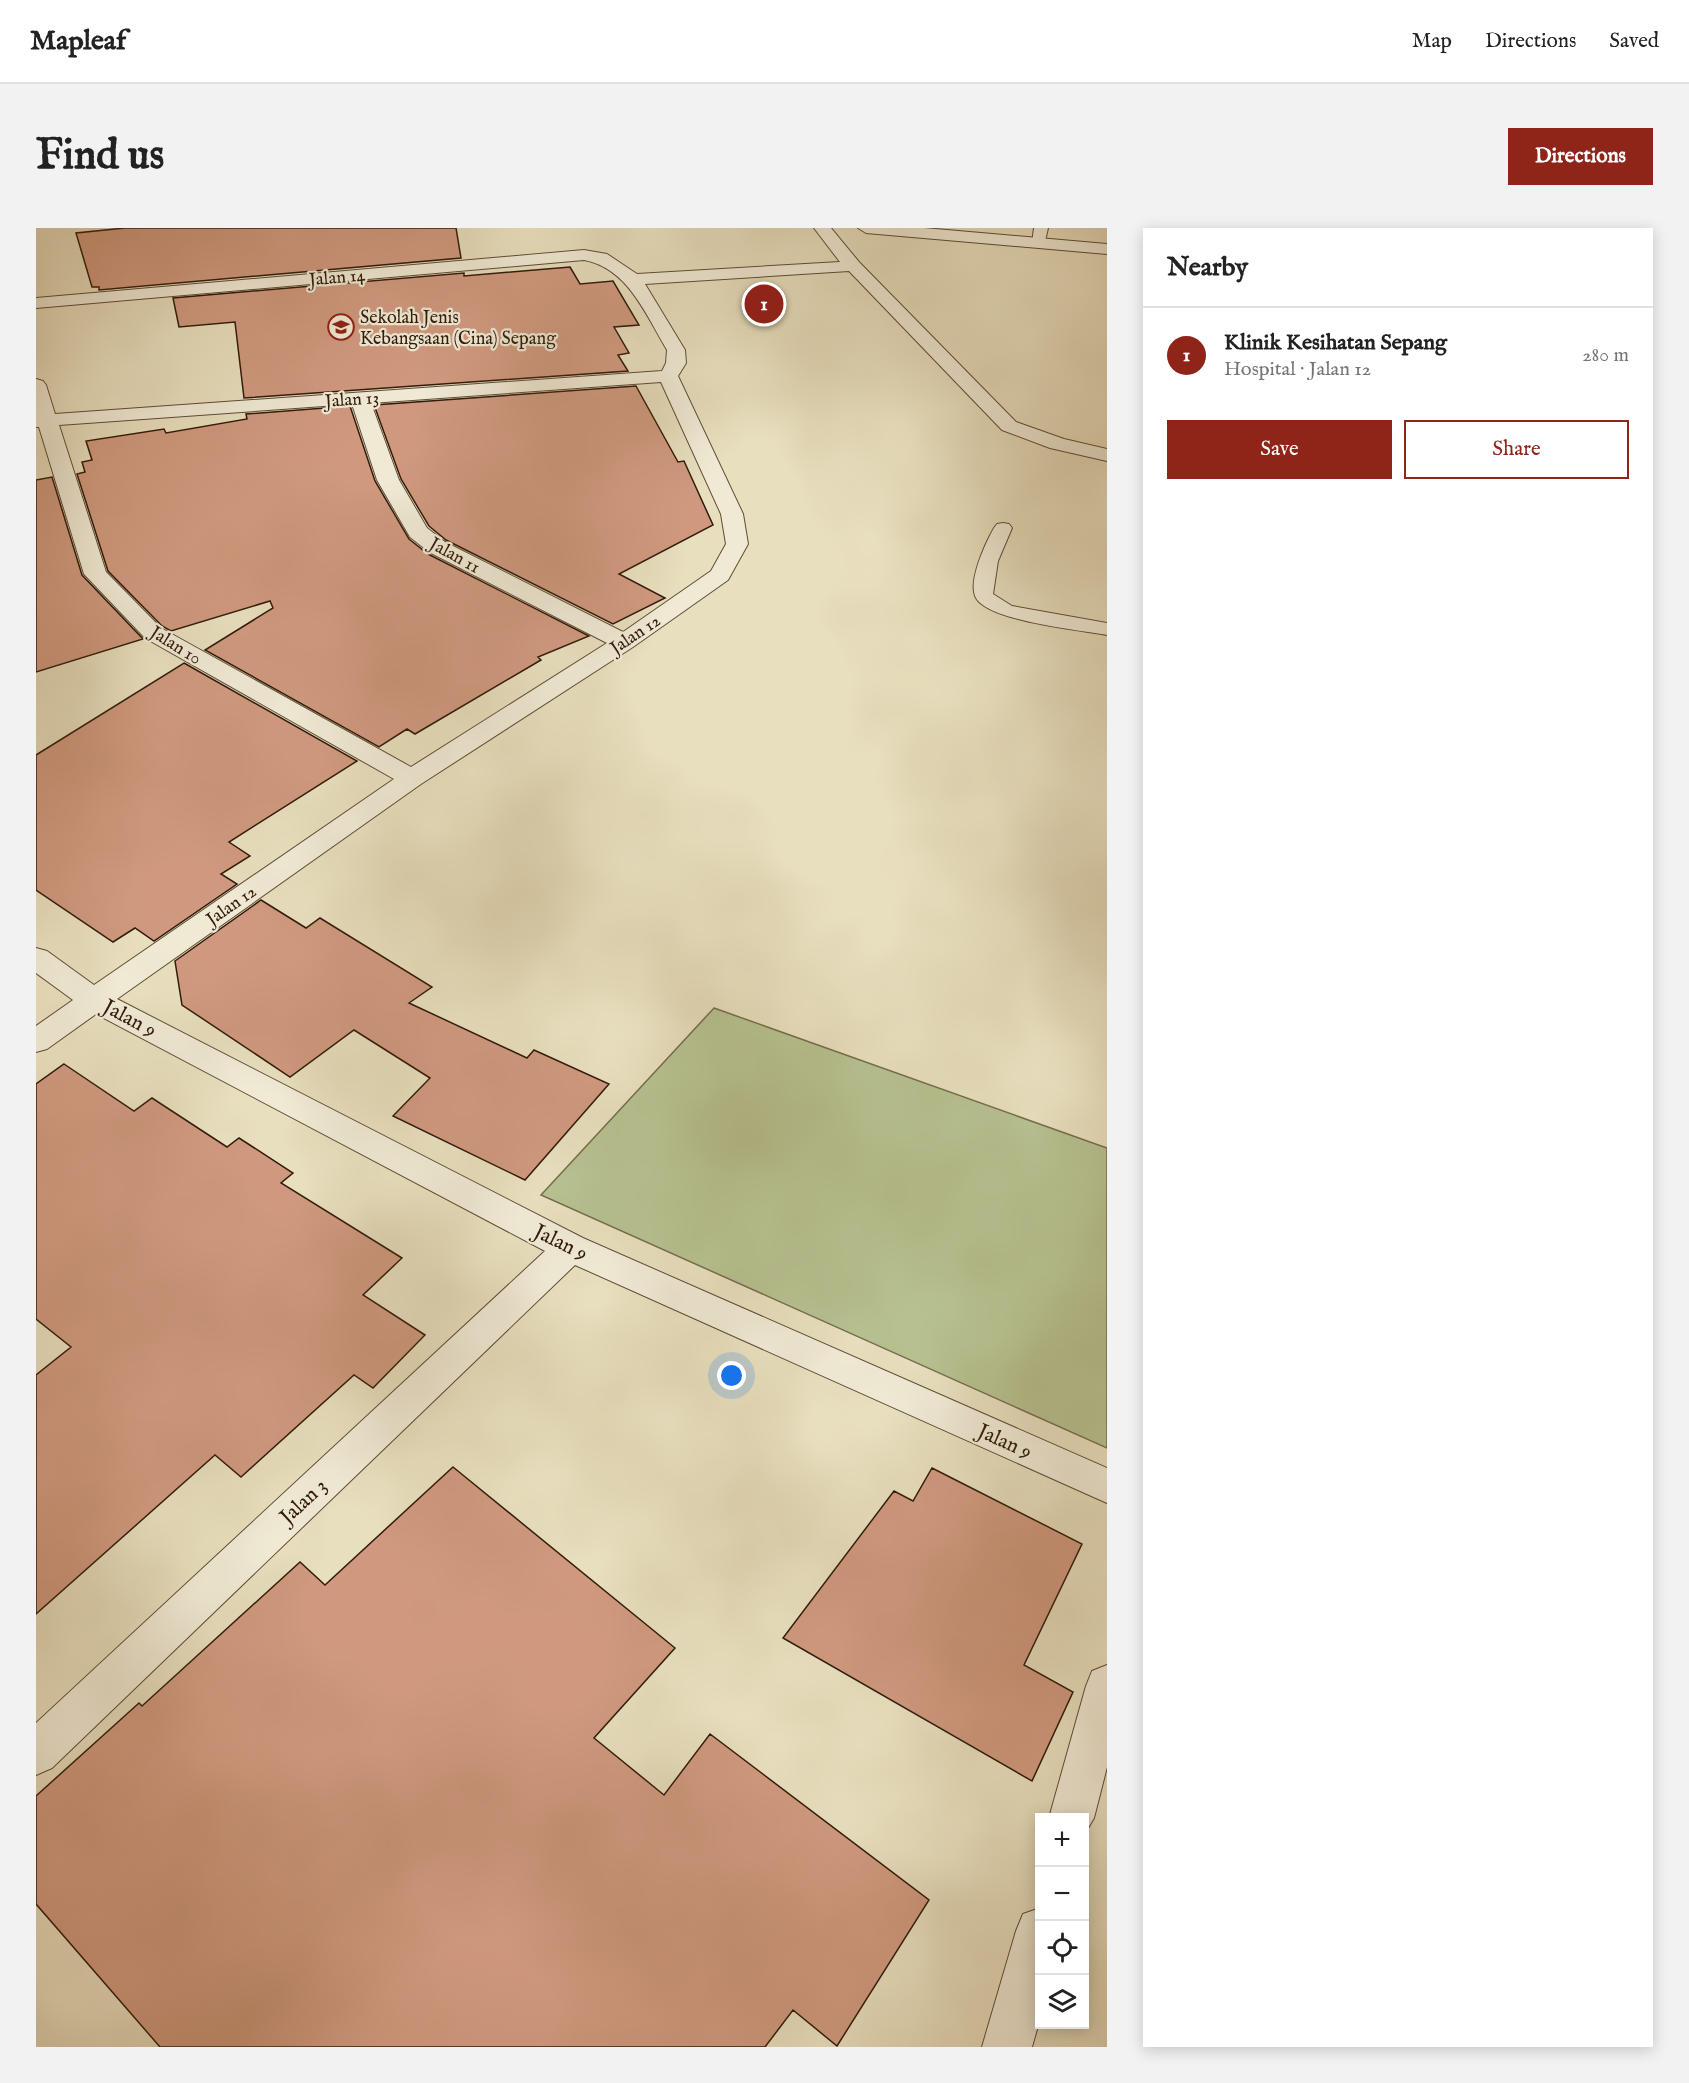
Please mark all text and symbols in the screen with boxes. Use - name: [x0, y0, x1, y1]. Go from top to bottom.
- text: Mapleaf: [30, 24, 126, 59]
- text: Map: [1412, 28, 1452, 55]
- text: Directions: [1485, 28, 1576, 55]
- text: Saved: [1609, 28, 1659, 55]
- button: Directions: [1508, 128, 1653, 185]
- text: Find us: [36, 130, 164, 183]
- text: Nearby: [1167, 251, 1248, 284]
- street label: Jalan 14: [306, 265, 366, 293]
- pin: 1: [744, 282, 784, 326]
- place label: Sekolah Jenis Kebangsaan (Cina) Sepang: [360, 307, 556, 351]
- school or university icon: Sekolah Jenis Kebangsaan (Cina) Sepang: [326, 312, 356, 342]
- text: Klinik Kesihatan Sepang: [1224, 329, 1447, 357]
- text: 1: [1183, 343, 1190, 368]
- text: 280 m: [1582, 343, 1629, 368]
- text: Hospital · Jalan 12: [1224, 357, 1371, 382]
- street label: Jalan 13: [322, 387, 380, 414]
- button: Save: [1167, 420, 1392, 479]
- button: Share: [1404, 420, 1629, 479]
- street label: Jalan 11: [423, 532, 484, 580]
- street label: Jalan 12: [605, 610, 665, 662]
- street label: Jalan 10: [144, 621, 205, 671]
- street label: Jalan 12: [201, 881, 261, 933]
- street label: Jalan 9: [96, 993, 161, 1045]
- street label: Jalan 9: [527, 1218, 592, 1268]
- your location: [717, 1361, 746, 1390]
- street label: Jalan 9: [971, 1418, 1036, 1466]
- street label: Jalan 3: [273, 1473, 334, 1532]
- map controls: [1035, 1813, 1089, 2029]
- button: +: [1035, 1813, 1089, 1867]
- button: −: [1035, 1867, 1089, 1921]
- button: locate: [1035, 1921, 1089, 1975]
- button: layers: [1035, 1975, 1089, 2029]

